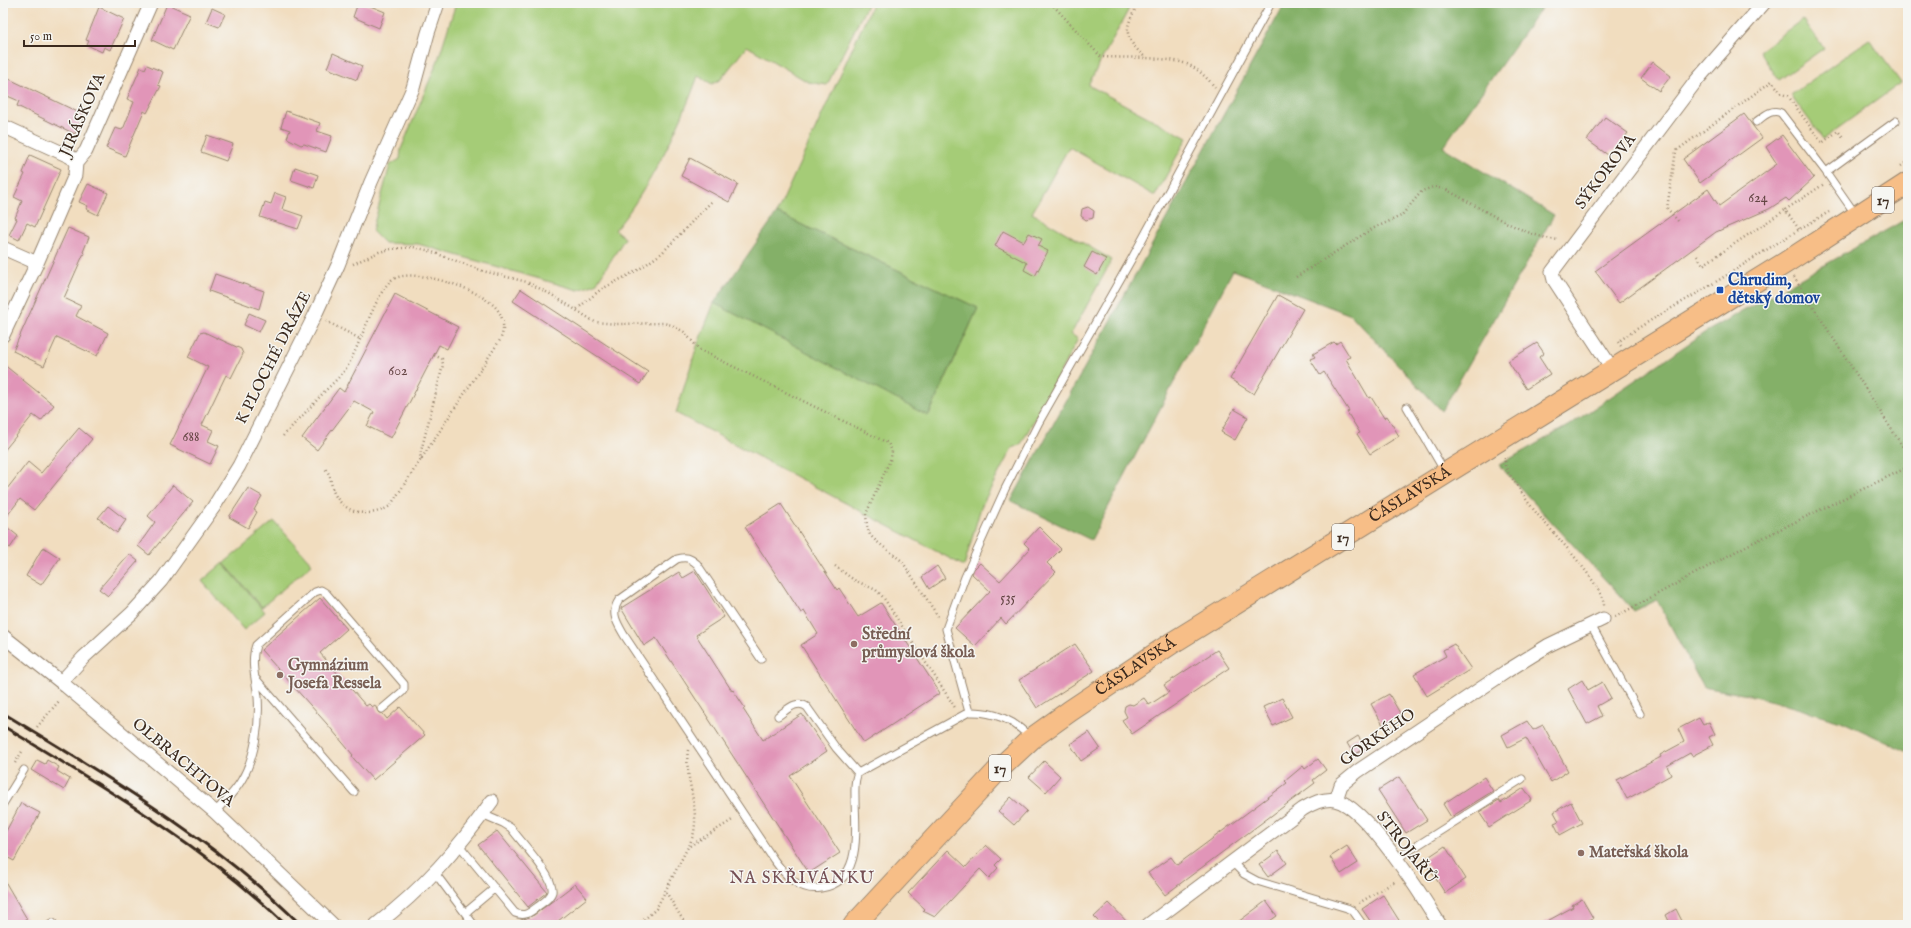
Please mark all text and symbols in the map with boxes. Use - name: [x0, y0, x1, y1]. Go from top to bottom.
- scale bar: [24, 22, 135, 48]
- text: 50 m: [30, 29, 52, 44]
- street label: JIRÁSKOVA: [53, 68, 111, 162]
- street label: SÝKOROVA: [1570, 128, 1642, 214]
- road number: 17: [1872, 187, 1894, 213]
- house number: 624: [1748, 189, 1768, 207]
- place label: Chrudim, dětský domov: [1728, 271, 1821, 309]
- marker: Chrudim, dětský domov: [1715, 285, 1725, 295]
- street label: K PLOCHÉ DRÁZE: [230, 287, 316, 428]
- house number: 602: [388, 362, 408, 380]
- house number: 688: [183, 428, 199, 446]
- street label: ČÁSLAVSKÁ: [1365, 460, 1456, 528]
- road number: 17: [1332, 524, 1354, 550]
- house number: 535: [1000, 589, 1016, 607]
- place label: Střední průmyslová škola: [861, 625, 976, 663]
- street label: ČÁSLAVSKÁ: [1091, 631, 1181, 701]
- marker: Střední průmyslová škola: [849, 639, 859, 649]
- place label: Gymnázium Josefa Ressela: [286, 656, 382, 694]
- marker: Gymnázium Josefa Ressela: [275, 670, 285, 680]
- street label: GORKÉHO: [1335, 703, 1420, 771]
- street label: OLBRACHTOVA: [128, 714, 239, 813]
- road number: 17: [989, 755, 1011, 781]
- street label: STROJAŘŮ: [1371, 806, 1442, 889]
- place label: Mateřská škola: [1589, 843, 1689, 863]
- marker: Mateřská škola: [1576, 848, 1586, 858]
- district label: NA SKŘIVÁNKU: [729, 867, 875, 889]

